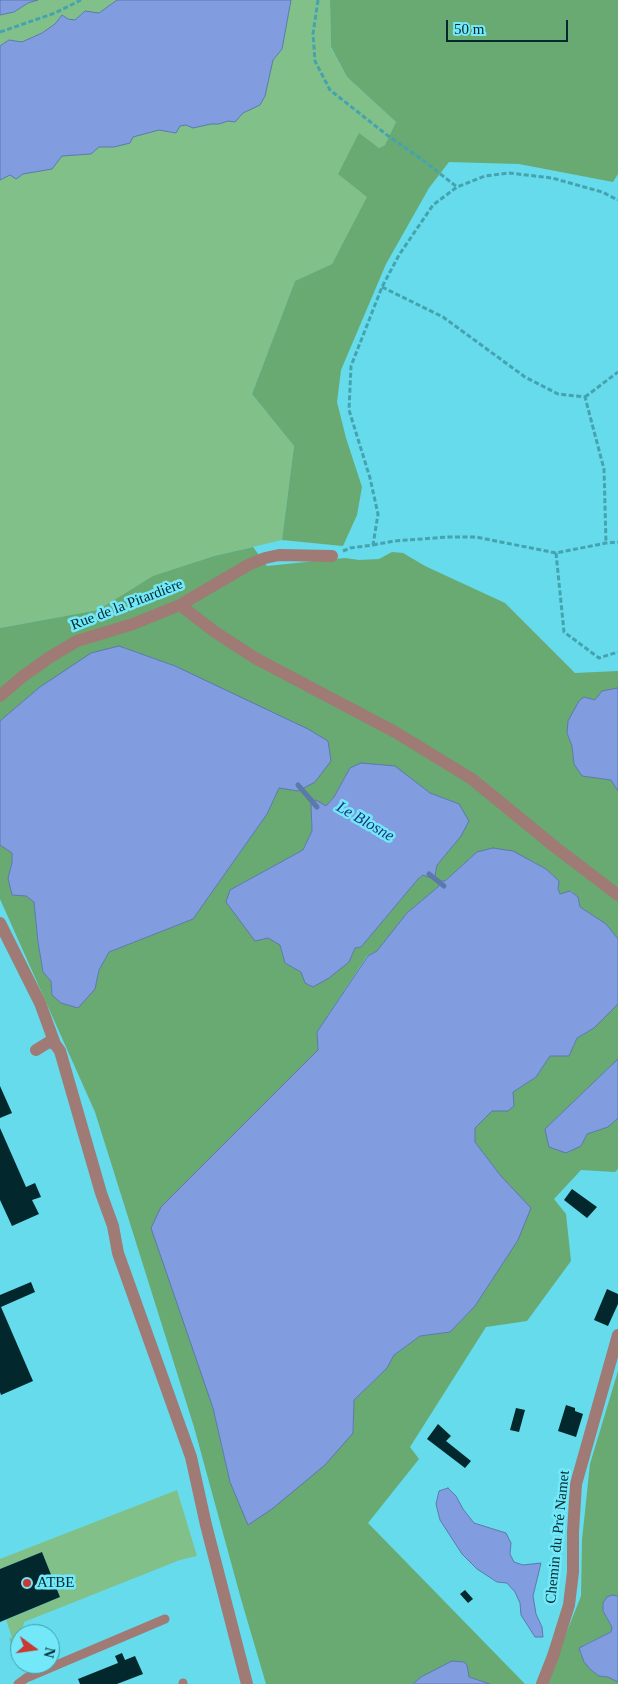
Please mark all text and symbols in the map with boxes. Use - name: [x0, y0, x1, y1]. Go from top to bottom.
- scale bar: [448, 10, 570, 42]
- text: 50 m: [454, 21, 484, 37]
- street label: Rue de la Pitardière: [68, 575, 186, 635]
- water label: Le Blosne: [333, 798, 397, 846]
- street label: Chemin du Pré Namet: [542, 1470, 574, 1604]
- place label: ATBE: [37, 1574, 74, 1592]
- marker: ATBE: [21, 1577, 33, 1589]
- north arrow: [10, 1624, 60, 1674]
- text: N: [41, 1646, 58, 1659]

